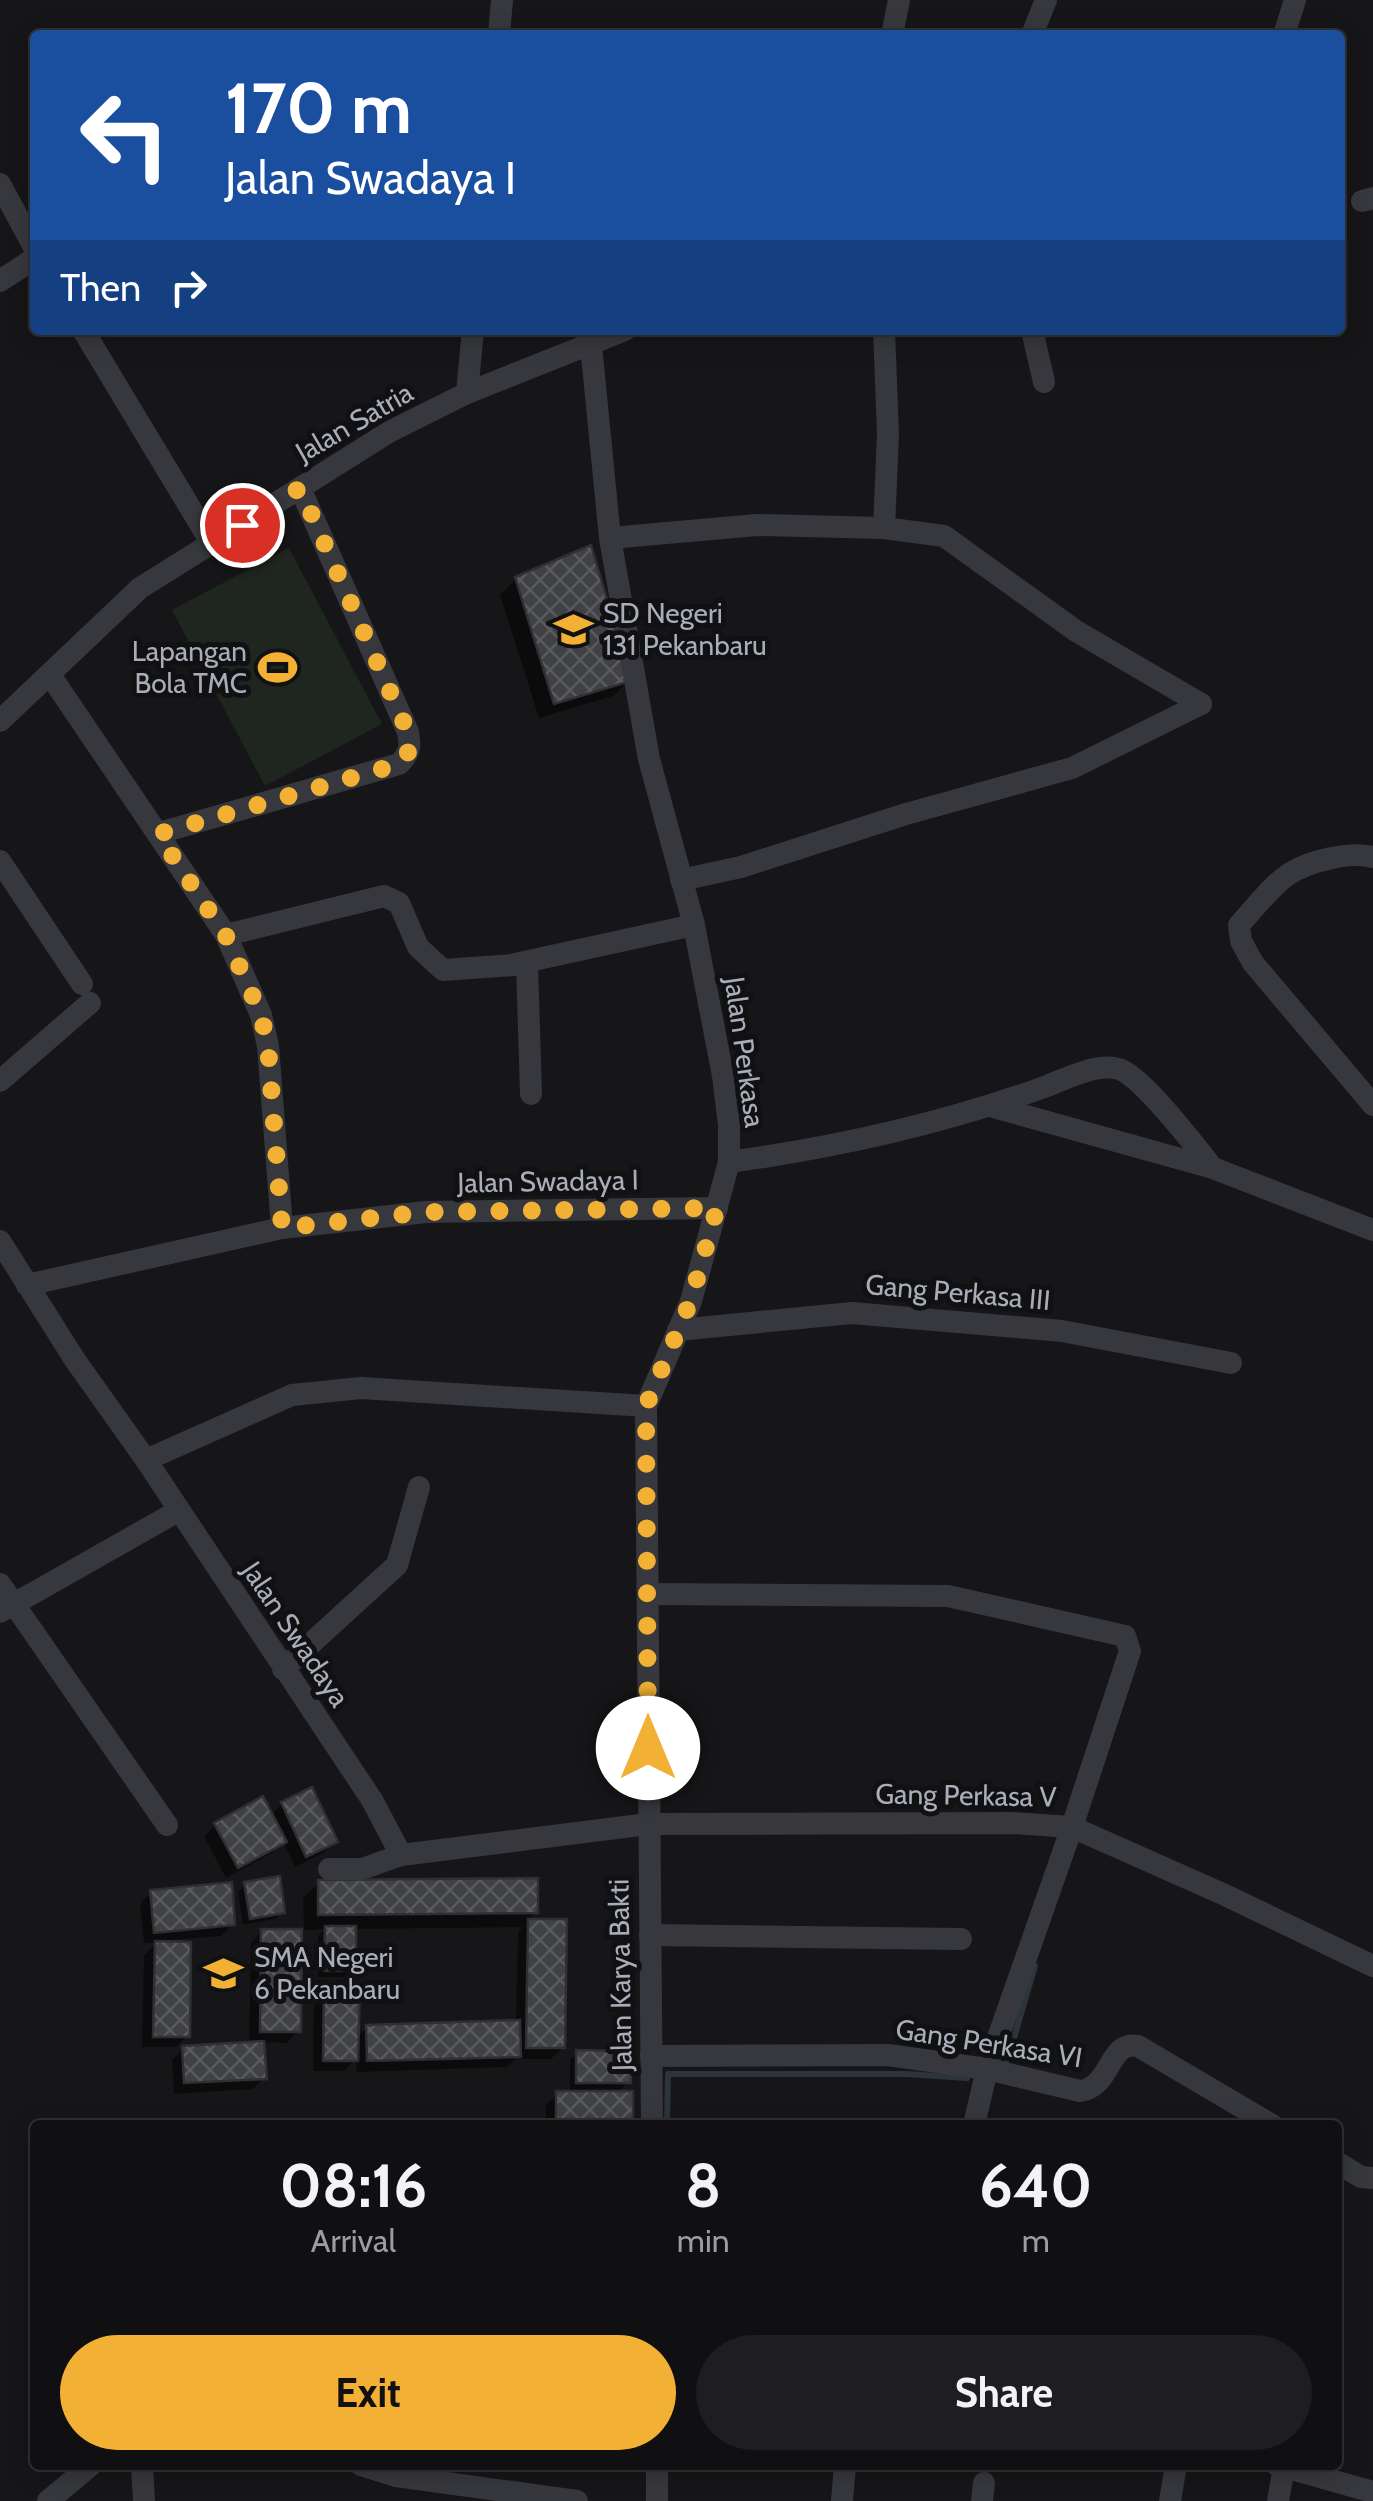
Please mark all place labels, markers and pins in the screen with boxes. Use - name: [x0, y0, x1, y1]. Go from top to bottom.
- pin: [200, 483, 285, 568]
- place label: SD Negeri 131 Pekanbaru: [603, 596, 767, 662]
- school or university icon: SD Negeri 131 Pekanbaru: [552, 608, 594, 650]
- place label: Lapangan Bola TMC: [132, 634, 247, 700]
- sports icon: Lapangan Bola TMC: [256, 646, 298, 688]
- place label: SMA Negeri 6 Pekanbaru: [254, 1940, 400, 2006]
- school or university icon: SMA Negeri 6 Pekanbaru: [203, 1952, 245, 1994]

